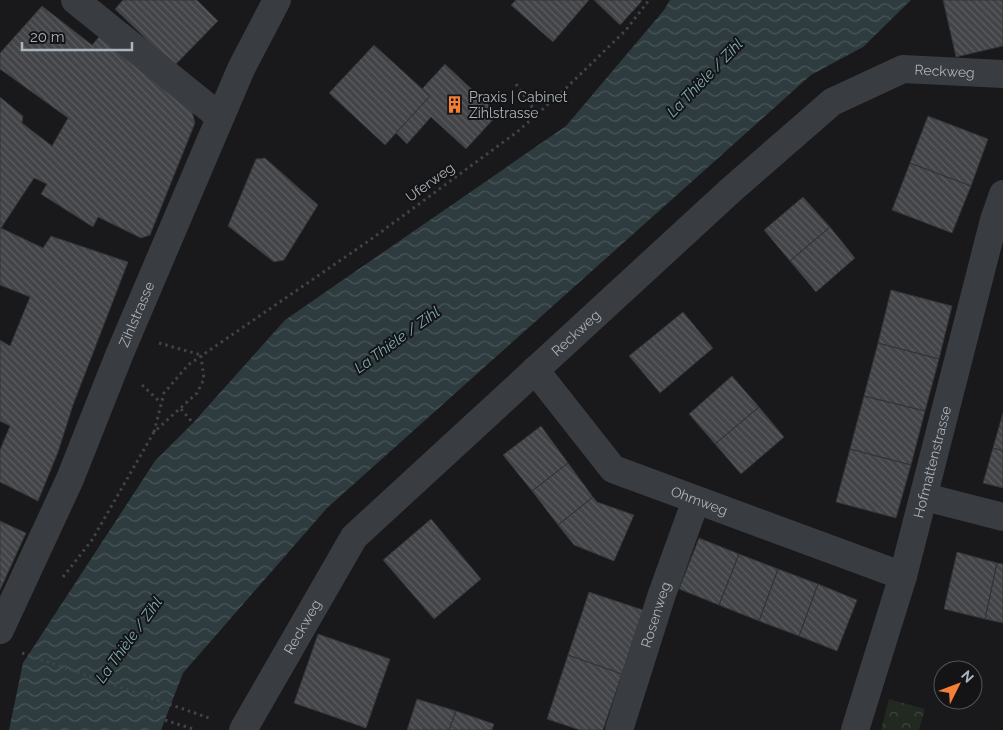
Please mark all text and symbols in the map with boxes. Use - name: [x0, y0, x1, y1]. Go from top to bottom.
- scale bar: [22, 20, 132, 52]
- text: 20 m: [30, 28, 65, 46]
- water label: La Thièle / Zihl: [663, 35, 747, 121]
- street label: Reckweg: [914, 62, 975, 81]
- place label: Praxis | Cabinet Zihlstrasse: [469, 89, 568, 121]
- building icon: Praxis | Cabinet Zihlstrasse: [445, 95, 465, 115]
- street label: Uferweg: [403, 159, 457, 205]
- street label: Zihlstrasse: [115, 279, 157, 350]
- water label: La Thièle / Zihl: [351, 303, 443, 377]
- street label: Reckweg: [548, 307, 603, 359]
- street label: Hofmattenstrasse: [910, 404, 954, 520]
- street label: Ohmweg: [669, 483, 730, 519]
- street label: Rosenweg: [638, 580, 674, 650]
- water label: La Thièle / Zihl: [92, 594, 166, 686]
- street label: Reckweg: [280, 597, 324, 657]
- north arrow: [933, 660, 983, 710]
- text: N: [958, 667, 977, 686]

